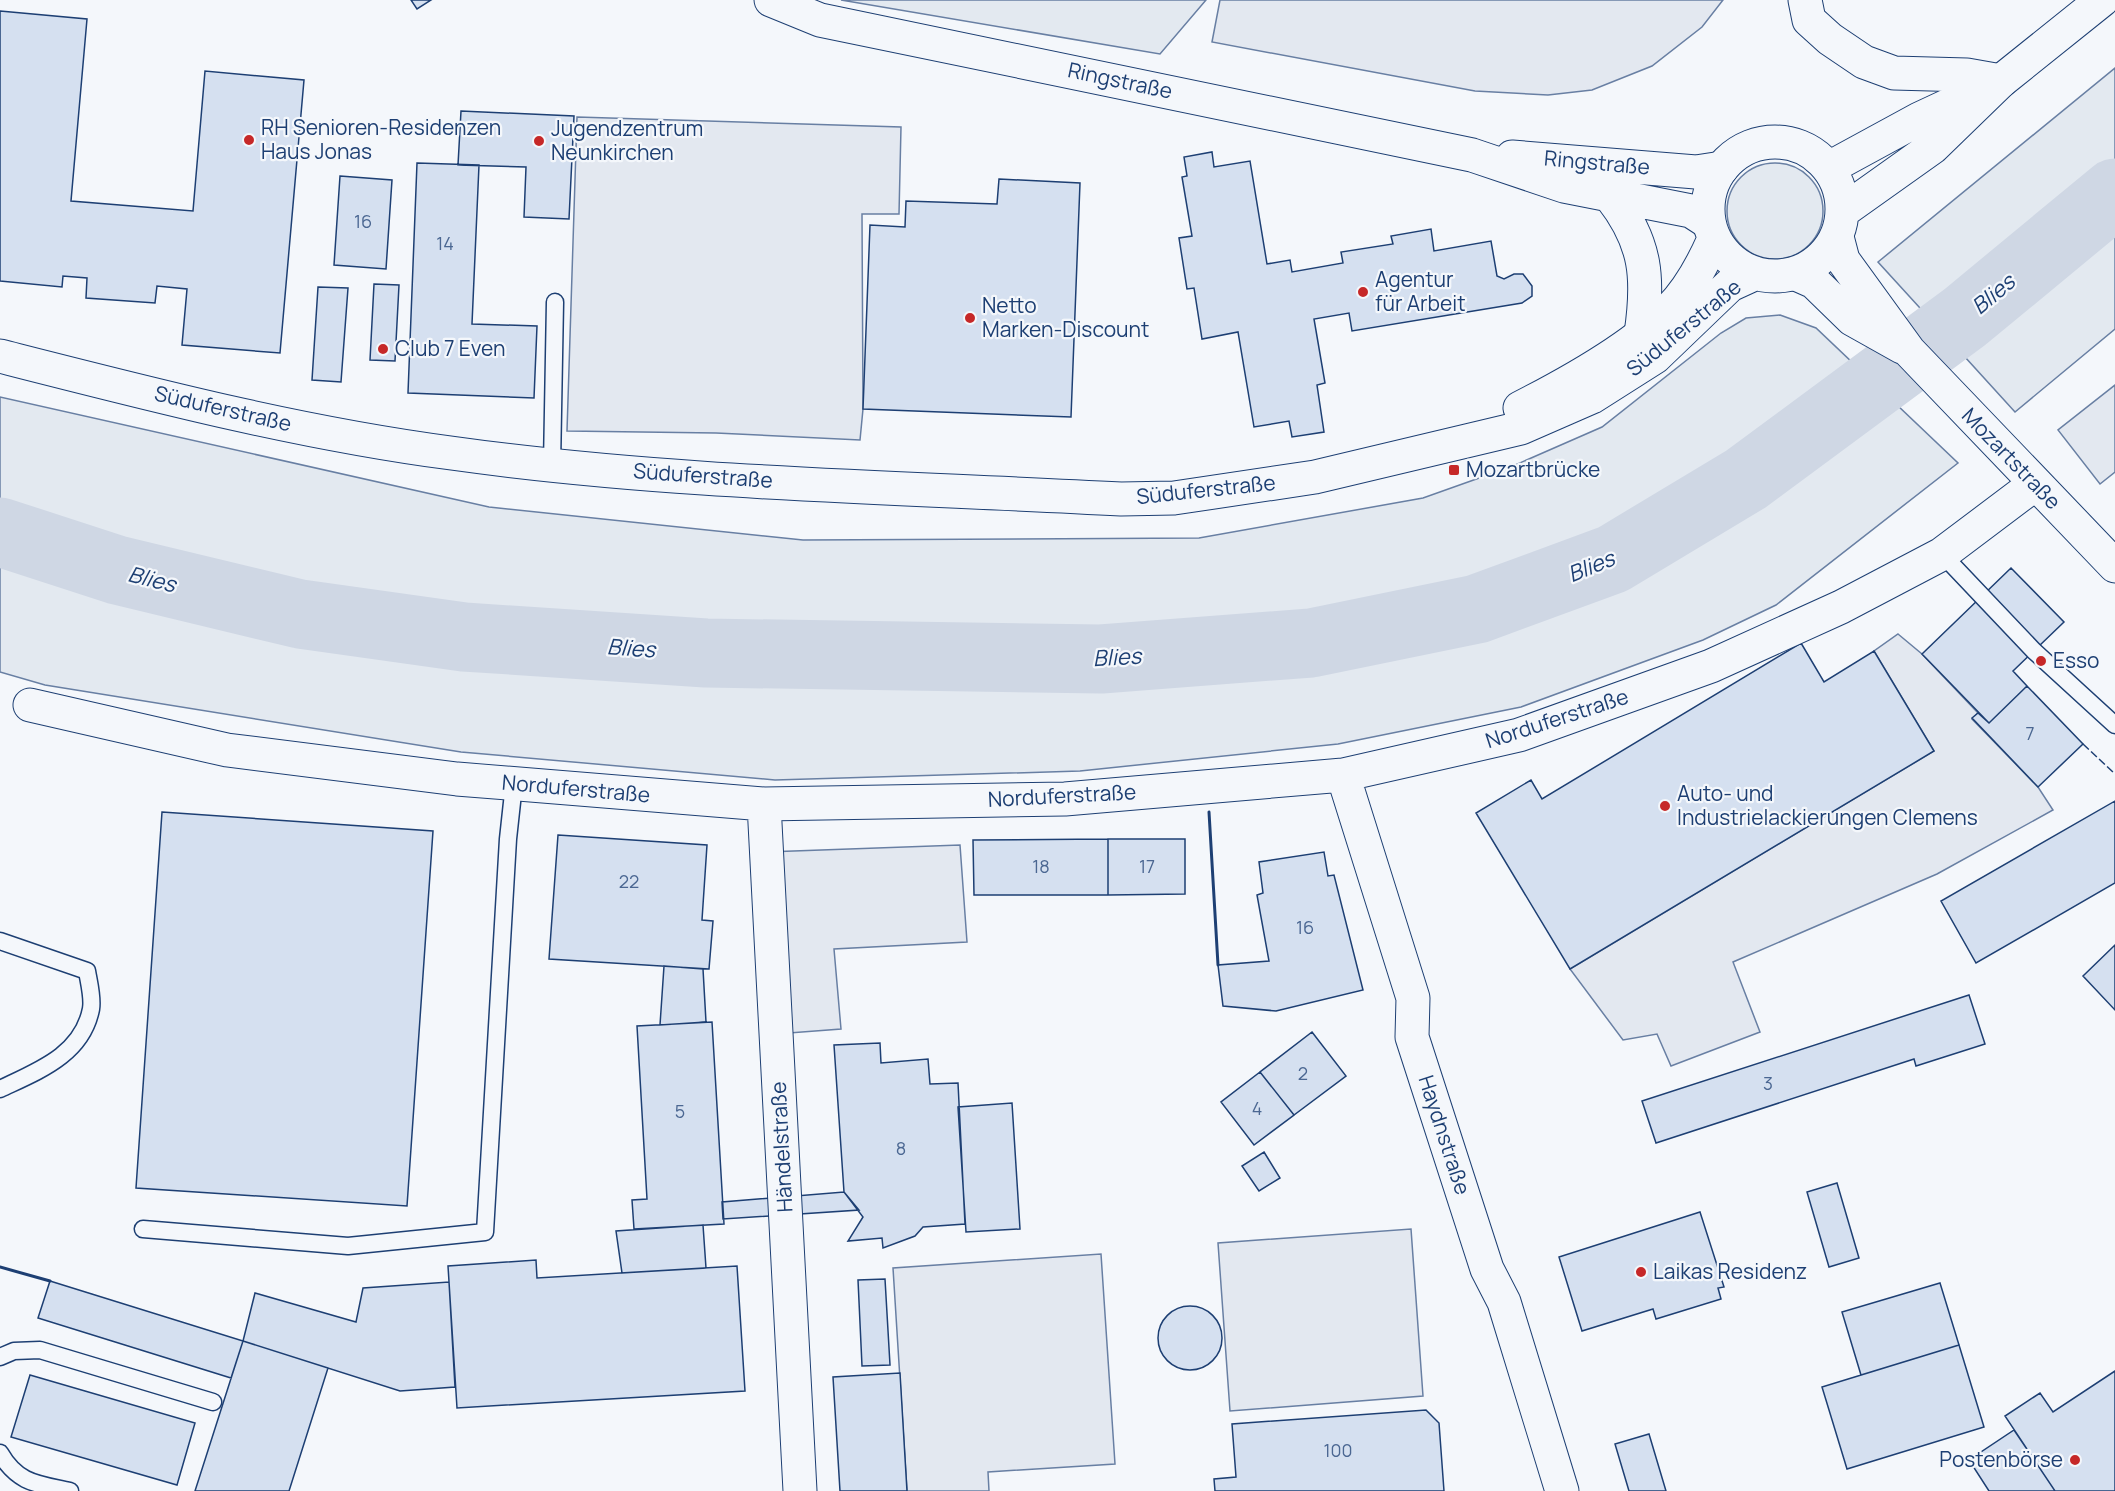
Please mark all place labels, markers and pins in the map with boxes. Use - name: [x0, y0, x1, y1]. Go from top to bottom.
- place label: RH Senioren-Residenzen Haus Jonas: [261, 113, 501, 165]
- place label: Jugendzentrum Neunkirchen: [551, 114, 703, 166]
- marker: RH Senioren-Residenzen Haus Jonas: [242, 133, 256, 147]
- marker: Jugendzentrum Neunkirchen: [532, 134, 546, 148]
- place label: Agentur für Arbeit: [1375, 265, 1466, 317]
- marker: Agentur für Arbeit: [1356, 285, 1370, 299]
- place label: Netto Marken-Discount: [982, 291, 1149, 343]
- marker: Netto Marken-Discount: [963, 311, 977, 325]
- place label: Club 7 Even: [395, 334, 505, 362]
- marker: Club 7 Even: [376, 342, 390, 356]
- place label: Mozartbrücke: [1466, 455, 1600, 483]
- marker: Mozartbrücke: [1447, 463, 1461, 477]
- place label: Esso: [2053, 646, 2099, 674]
- marker: Esso: [2034, 654, 2048, 668]
- place label: Auto- und Industrielackierungen Clemens: [1677, 779, 1978, 831]
- marker: Auto- und Industrielackierungen Clemens: [1658, 799, 1672, 813]
- place label: Laikas Residenz: [1653, 1257, 1807, 1285]
- marker: Laikas Residenz: [1634, 1265, 1648, 1279]
- place label: Postenbörse: [1939, 1445, 2063, 1473]
- marker: Postenbörse: [2068, 1453, 2082, 1467]

